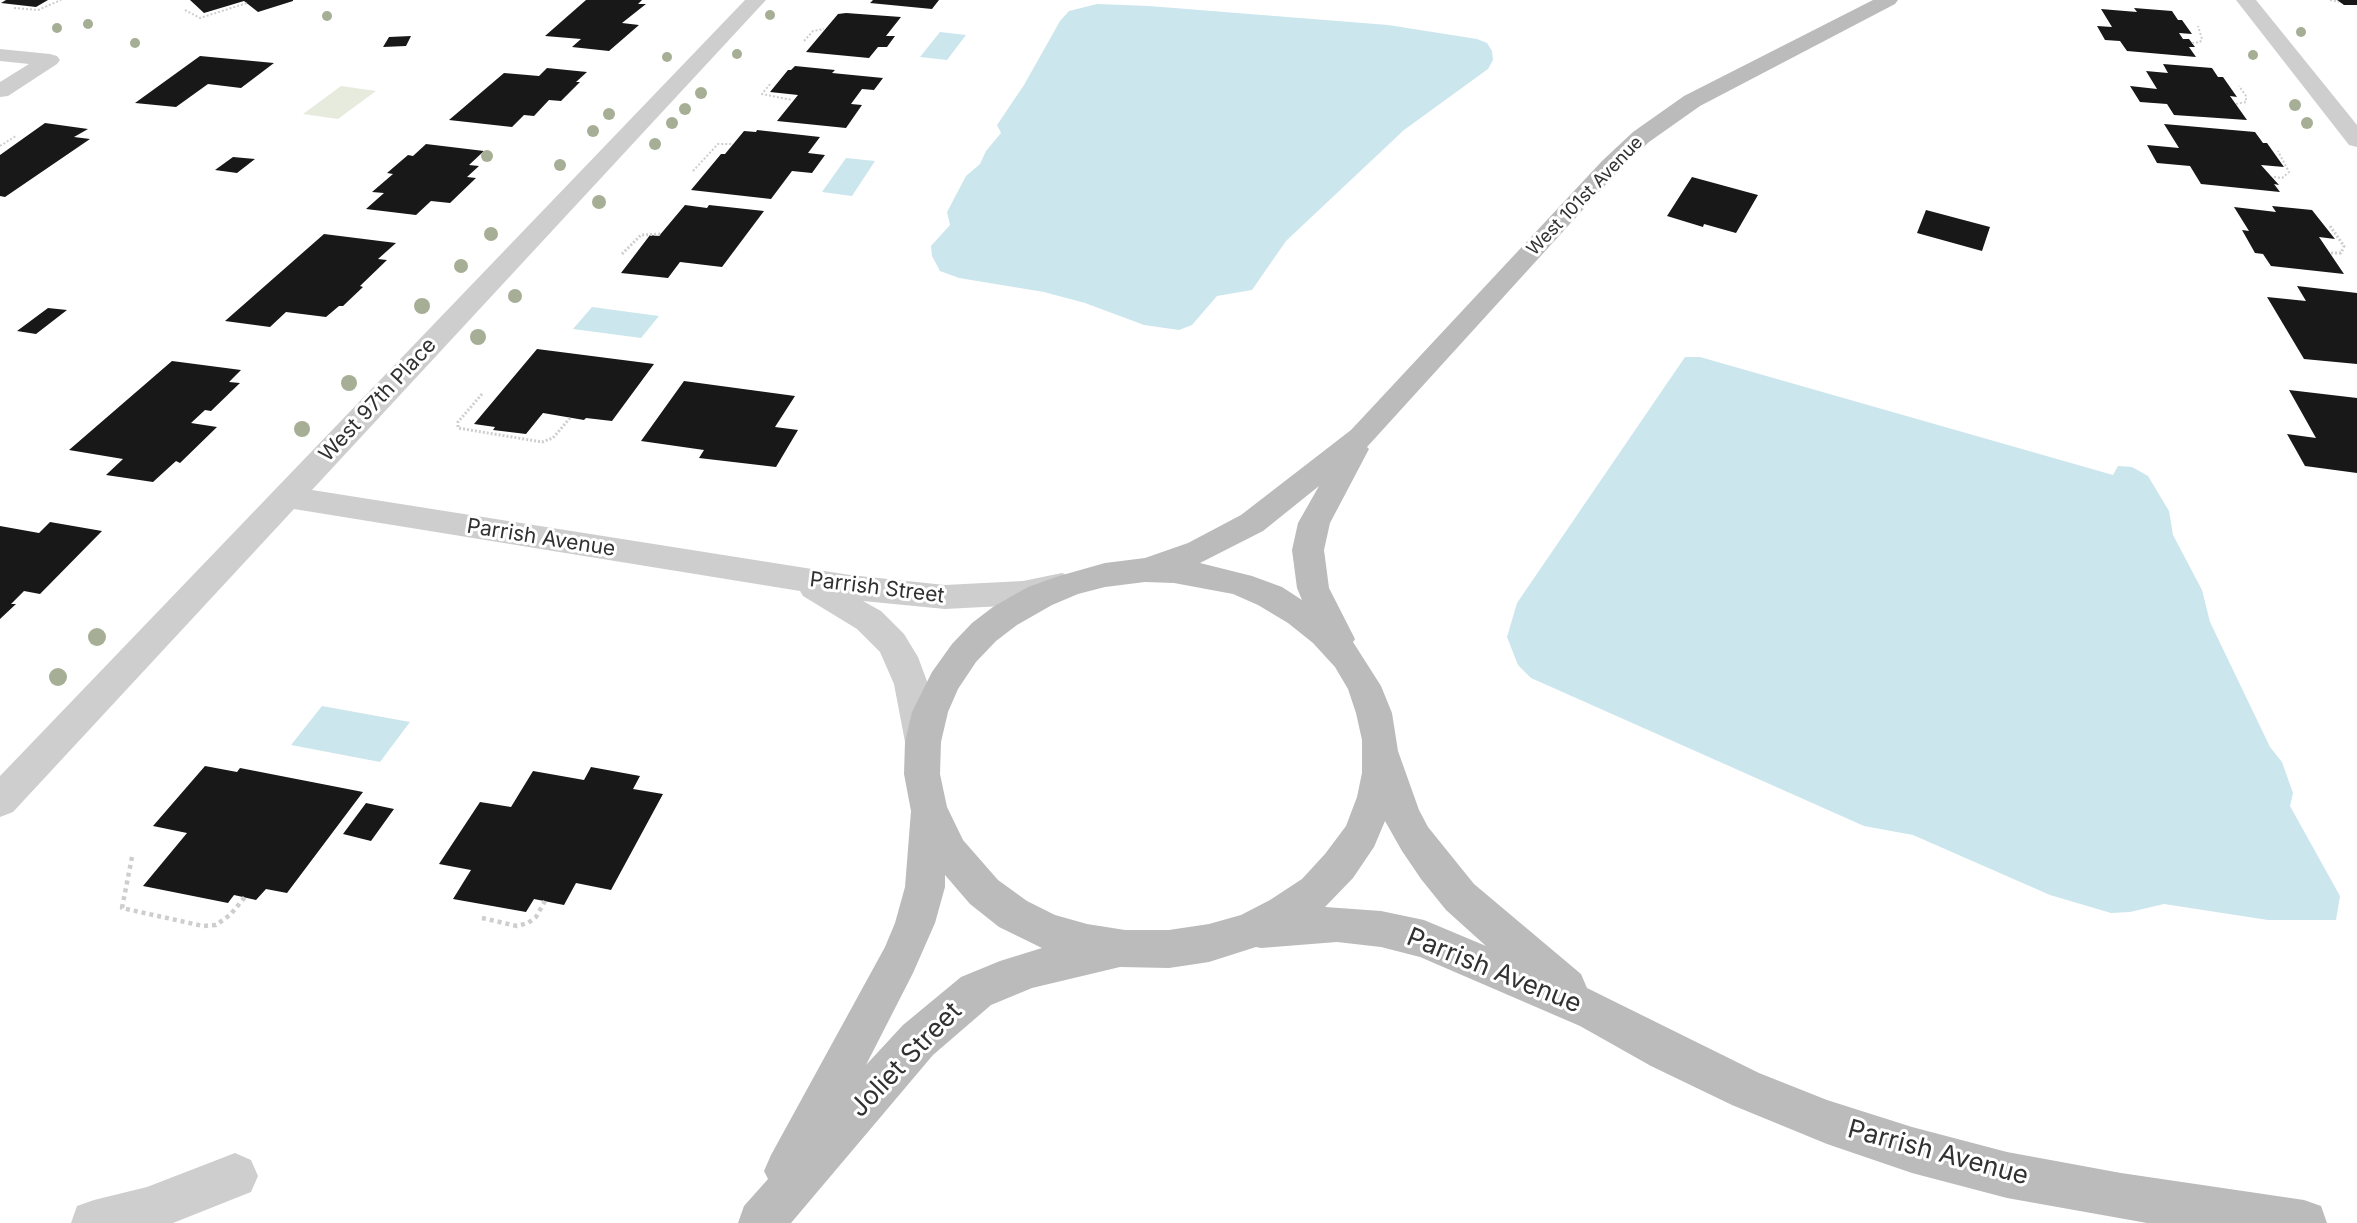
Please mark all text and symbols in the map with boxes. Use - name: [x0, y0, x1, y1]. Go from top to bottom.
- street label: West 101st Avenue: [1523, 132, 1647, 260]
- street label: West 97th Place: [314, 333, 442, 467]
- street label: Parrish Avenue: [465, 514, 617, 562]
- street label: Parrish Street: [808, 567, 946, 609]
- street label: Parrish Avenue: [1402, 922, 1586, 1020]
- street label: Joliet Street: [844, 996, 968, 1124]
- street label: Parrish Avenue: [1844, 1114, 2032, 1192]

